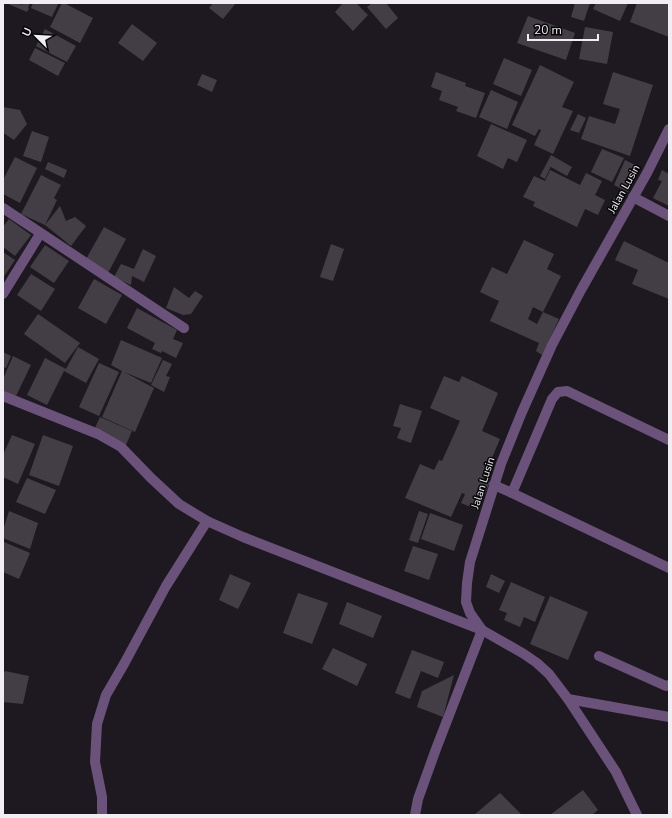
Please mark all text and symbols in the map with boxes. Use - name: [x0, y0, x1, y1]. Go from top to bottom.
- north arrow: [16, 16, 56, 56]
- scale bar: [528, 16, 598, 42]
- text: 20 m: [534, 22, 562, 38]
- text: U: [19, 25, 36, 39]
- street label: Jalan Lusin: [604, 162, 644, 217]
- street label: Jalan Lusin: [467, 455, 498, 512]

